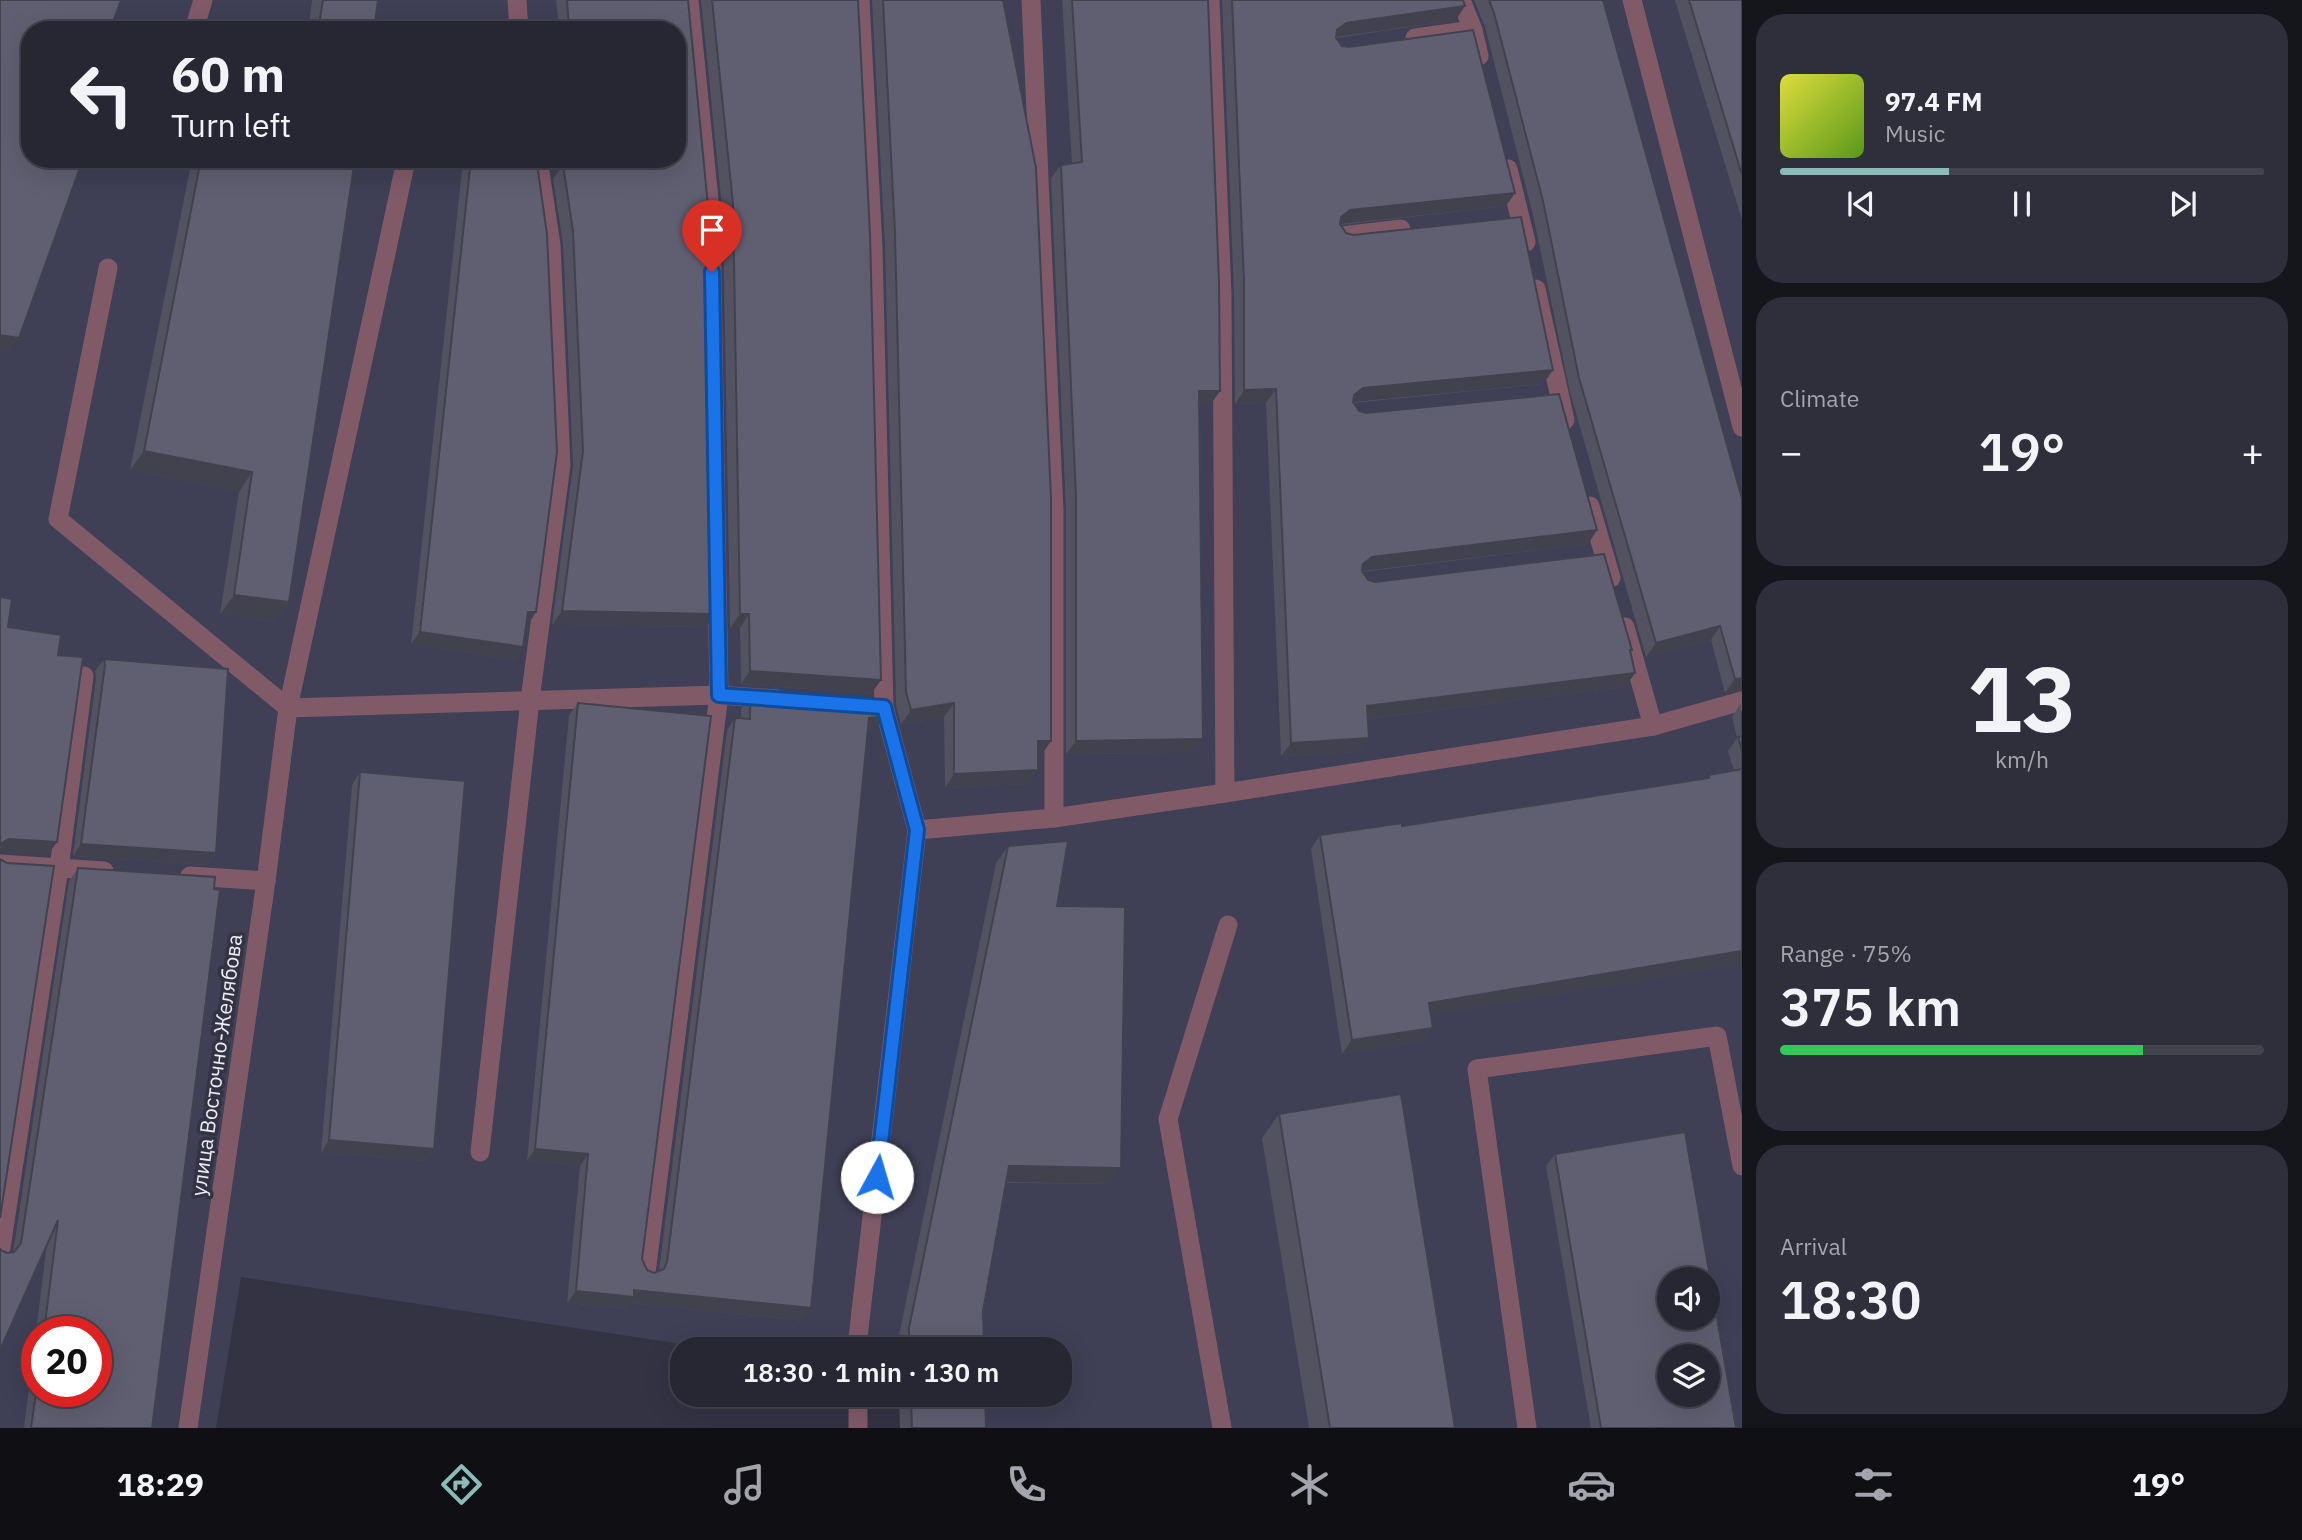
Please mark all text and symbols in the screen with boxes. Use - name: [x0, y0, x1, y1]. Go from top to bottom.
- text: 60 m: [171, 42, 285, 105]
- icon: left: [56, 49, 147, 140]
- text: 97.4 FM: [1885, 84, 1983, 118]
- text: Turn left: [171, 104, 291, 146]
- text: Music: [1885, 118, 1945, 148]
- icon: previous: [1842, 185, 1880, 223]
- icon: pause: [2003, 185, 2041, 223]
- icon: next: [2164, 185, 2202, 223]
- pin: [682, 200, 742, 272]
- icon: arrive: [693, 211, 731, 249]
- text: Climate: [1780, 383, 1859, 413]
- text: 19°: [1979, 418, 2065, 485]
- text: −: [1780, 427, 1803, 476]
- text: +: [2241, 427, 2264, 476]
- text: 13: [1967, 639, 2077, 757]
- text: km/h: [1995, 744, 2049, 774]
- street label: улица Восточно-Желябова: [184, 932, 248, 1198]
- text: Range · 75%: [1780, 938, 1912, 968]
- text: 375 km: [1780, 973, 1961, 1040]
- position arrow: [840, 1140, 914, 1214]
- text: Arrival: [1780, 1231, 1847, 1261]
- text: 18:30: [1780, 1266, 1921, 1333]
- map controls: [1657, 1267, 1720, 1407]
- button: sound: [1657, 1267, 1720, 1330]
- speed limit sign: 20: [21, 1316, 112, 1407]
- button: layers: [1657, 1344, 1720, 1407]
- text: 18:30 · 1 min · 130 m: [743, 1355, 999, 1389]
- icon: directions: [437, 1460, 486, 1509]
- icon: music: [720, 1460, 769, 1509]
- icon: phone: [1002, 1460, 1051, 1509]
- icon: climate: [1285, 1460, 1334, 1509]
- icon: car: [1567, 1460, 1616, 1509]
- icon: filters: [1849, 1460, 1898, 1509]
- text: 18:29: [117, 1463, 204, 1505]
- text: 19°: [2132, 1463, 2185, 1505]

